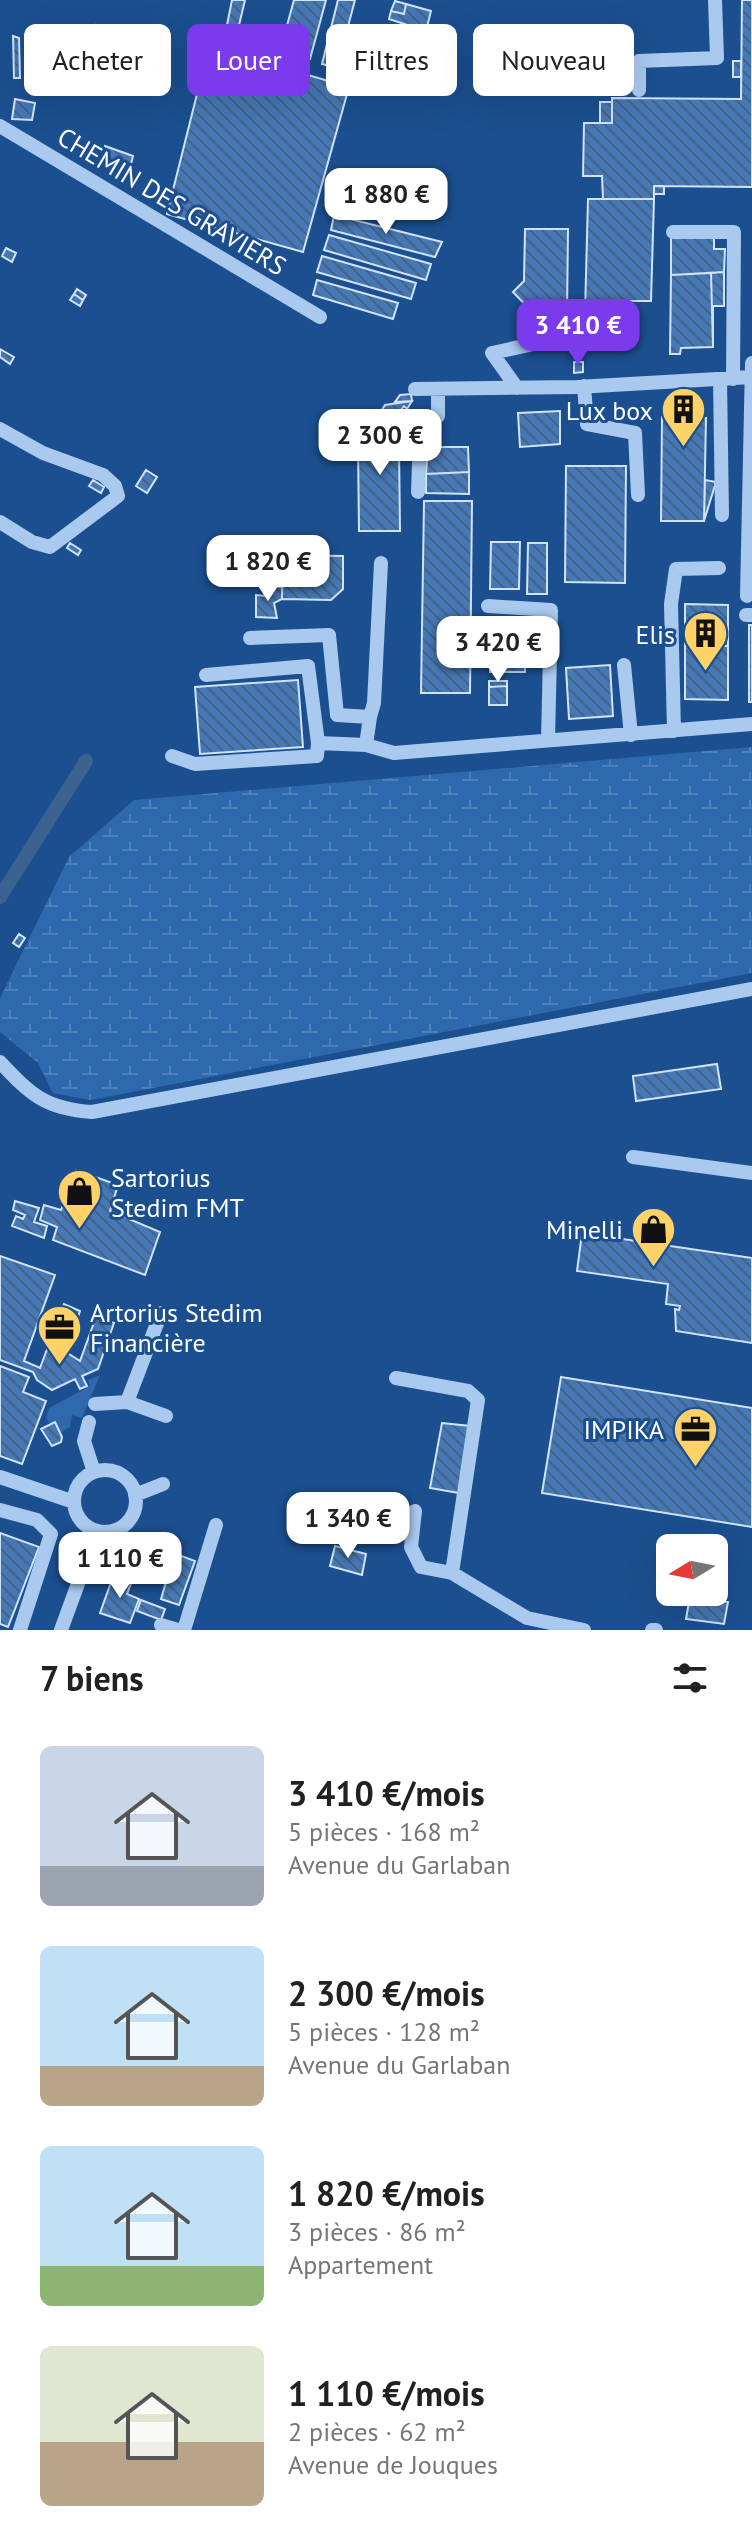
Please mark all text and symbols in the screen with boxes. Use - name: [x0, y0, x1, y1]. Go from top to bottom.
- chip: Acheter: [24, 24, 171, 96]
- chip: Louer: [187, 24, 310, 96]
- chip: Filtres: [326, 24, 457, 96]
- chip: Nouveau: [473, 24, 634, 96]
- street label: CHEMIN DES GRAVIERS: [52, 120, 292, 282]
- pin: 1 880 €: [312, 168, 460, 236]
- text: 1 880 €: [343, 177, 429, 210]
- pin: 3 410 €: [504, 299, 652, 367]
- text: 3 410 €: [535, 308, 621, 341]
- building icon: Lux box: [660, 386, 708, 449]
- place label: Lux box: [566, 394, 653, 427]
- pin: 2 300 €: [306, 409, 454, 477]
- text: 2 300 €: [337, 418, 423, 451]
- pin: 1 820 €: [194, 535, 342, 603]
- text: 1 820 €: [225, 544, 311, 577]
- building icon: Elis: [682, 610, 730, 673]
- pin: 3 420 €: [424, 616, 572, 684]
- place label: Elis: [636, 618, 675, 651]
- text: 3 420 €: [455, 625, 541, 658]
- place label: Sartorius Stedim FMT: [111, 1161, 244, 1224]
- shop icon: Sartorius Stedim FMT: [56, 1168, 104, 1231]
- shop icon: Minelli: [630, 1205, 678, 1268]
- place label: Minelli: [546, 1213, 623, 1246]
- place label: Artorius Stedim Financière: [90, 1296, 263, 1359]
- office icon: Artorius Stedim Financière: [35, 1303, 83, 1366]
- office icon: IMPIKA: [671, 1405, 719, 1468]
- place label: IMPIKA: [583, 1413, 664, 1446]
- pin: 1 340 €: [274, 1492, 422, 1560]
- text: 1 340 €: [305, 1501, 391, 1534]
- pin: 1 110 €: [46, 1532, 194, 1600]
- north arrow: [656, 1534, 728, 1606]
- map controls: [656, 1534, 728, 1606]
- text: 1 110 €: [77, 1541, 163, 1574]
- text: 7 biens: [40, 1656, 144, 1700]
- icon: filters: [668, 1656, 712, 1700]
- text: 3 410 €/mois: [288, 1771, 485, 1815]
- icon: home: [104, 1778, 200, 1874]
- text: 5 pièces · 168 m²: [288, 1815, 480, 1848]
- text: Avenue du Garlaban: [288, 1848, 510, 1881]
- text: 2 300 €/mois: [288, 1971, 485, 2015]
- icon: home: [104, 1978, 200, 2074]
- text: 5 pièces · 128 m²: [288, 2015, 480, 2048]
- text: Avenue du Garlaban: [288, 2048, 510, 2081]
- text: 1 820 €/mois: [288, 2171, 485, 2215]
- icon: home: [104, 2178, 200, 2274]
- text: 3 pièces · 86 m²: [288, 2215, 466, 2248]
- text: Appartement: [288, 2248, 433, 2281]
- text: 1 110 €/mois: [288, 2371, 485, 2415]
- icon: home: [104, 2378, 200, 2474]
- text: 2 pièces · 62 m²: [288, 2415, 466, 2448]
- text: Avenue de Jouques: [288, 2448, 498, 2481]

